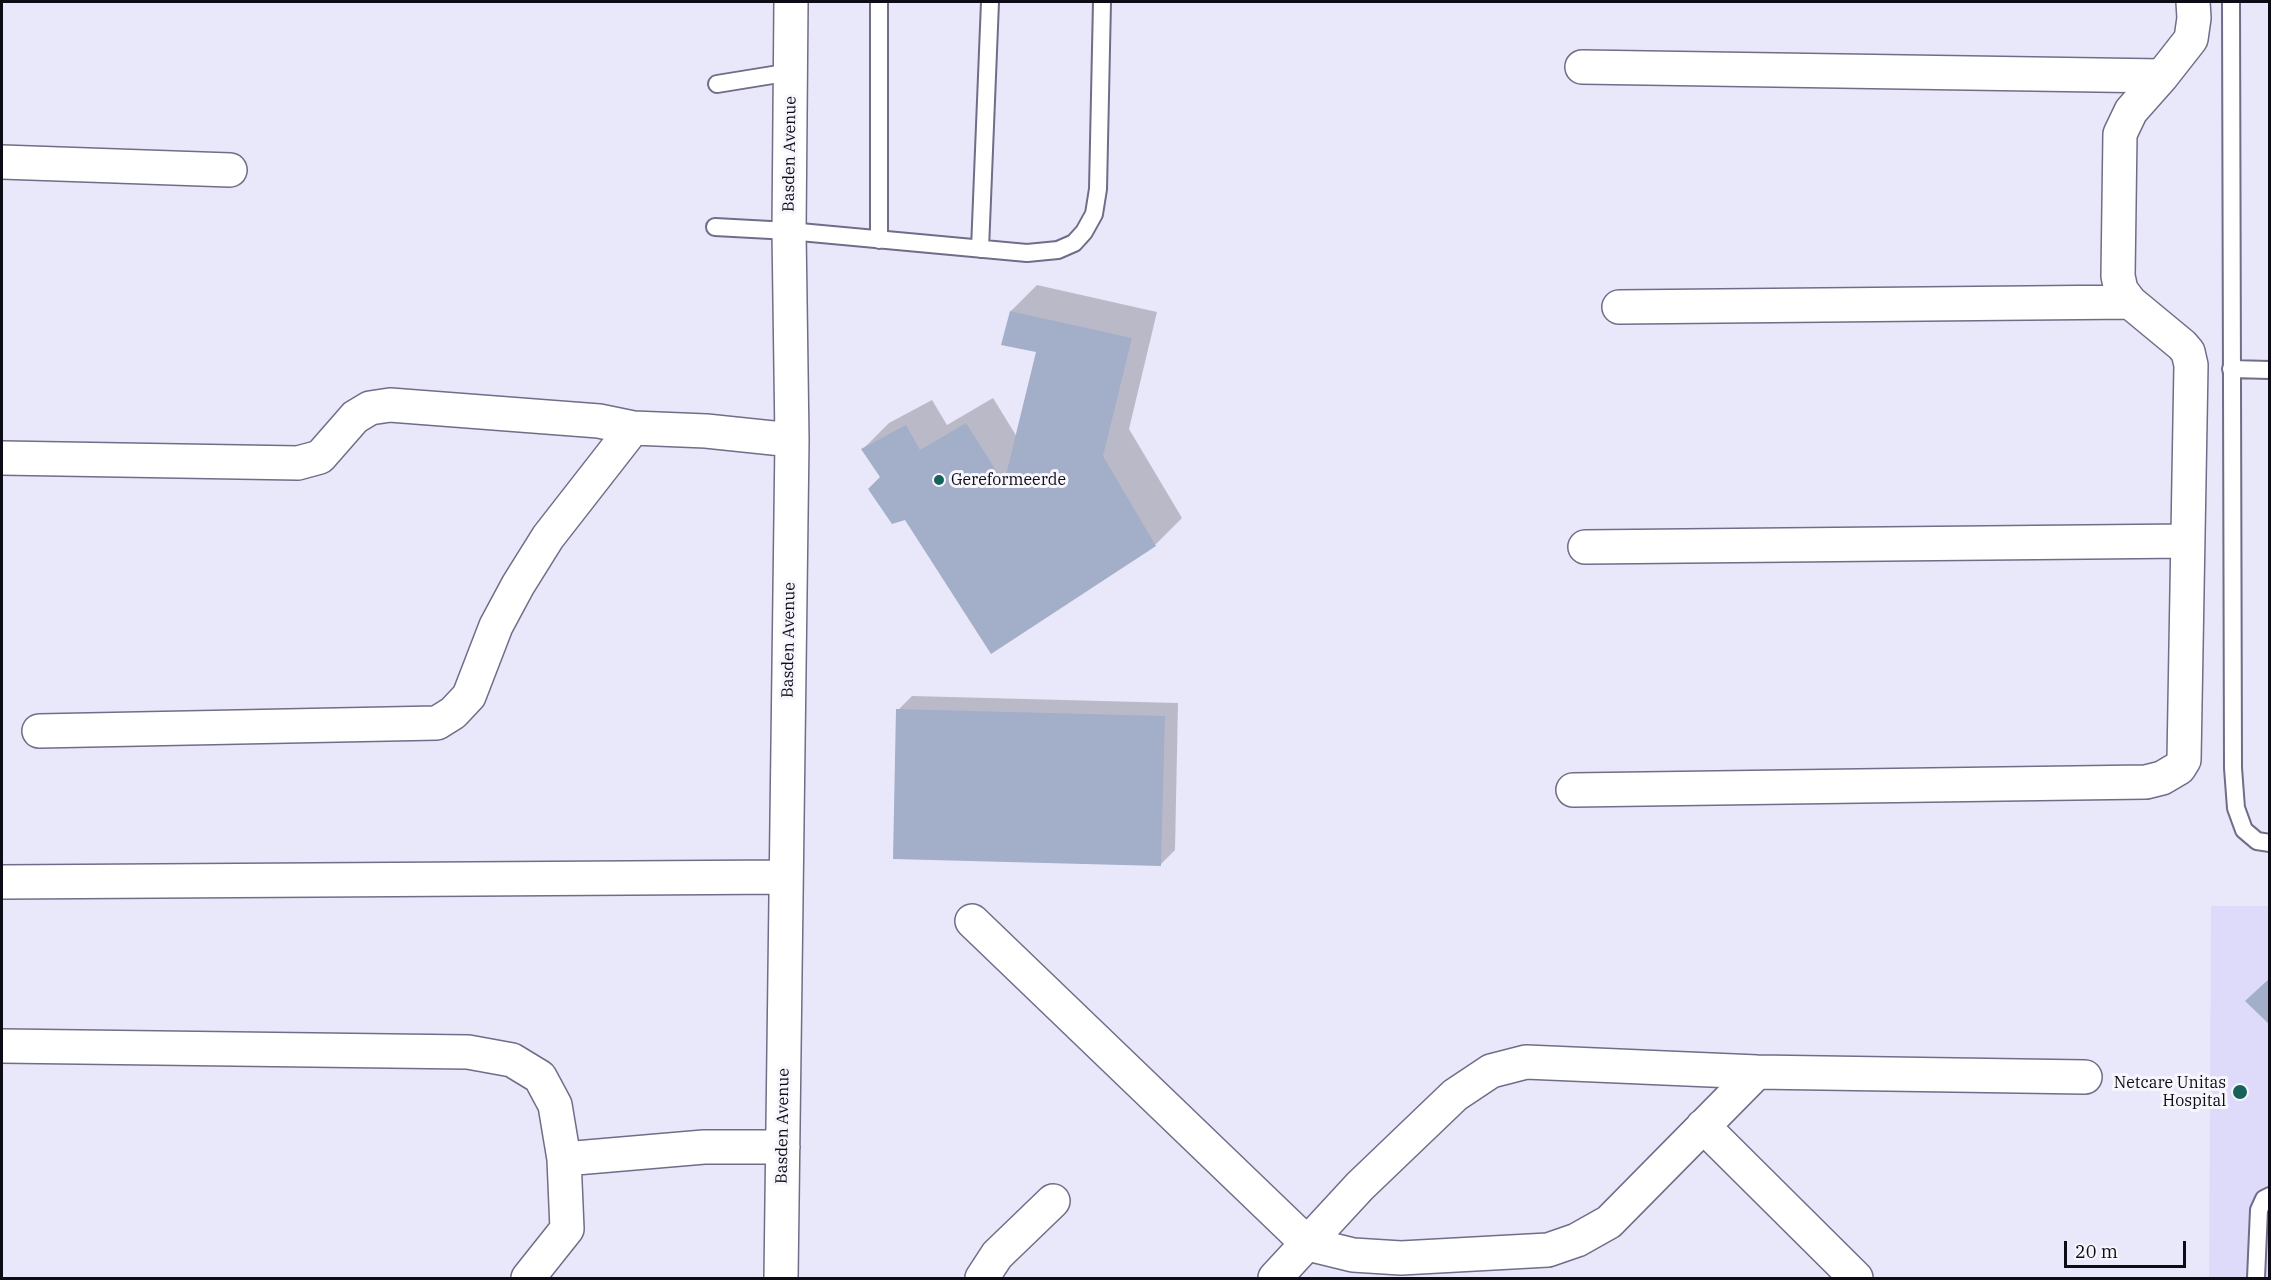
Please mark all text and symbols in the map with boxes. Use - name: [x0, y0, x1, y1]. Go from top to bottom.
- street label: Basden Avenue: [779, 96, 801, 212]
- place label: Gereformeerde: [951, 470, 1066, 490]
- marker: Gereformeerde: [932, 473, 946, 487]
- street label: Basden Avenue: [778, 582, 800, 698]
- street label: Basden Avenue: [772, 1068, 794, 1184]
- place label: Netcare Unitas Hospital: [2114, 1073, 2226, 1111]
- marker: Netcare Unitas Hospital: [2231, 1083, 2249, 1101]
- scale bar: [2067, 1229, 2188, 1267]
- text: 20 m: [2075, 1240, 2118, 1263]

